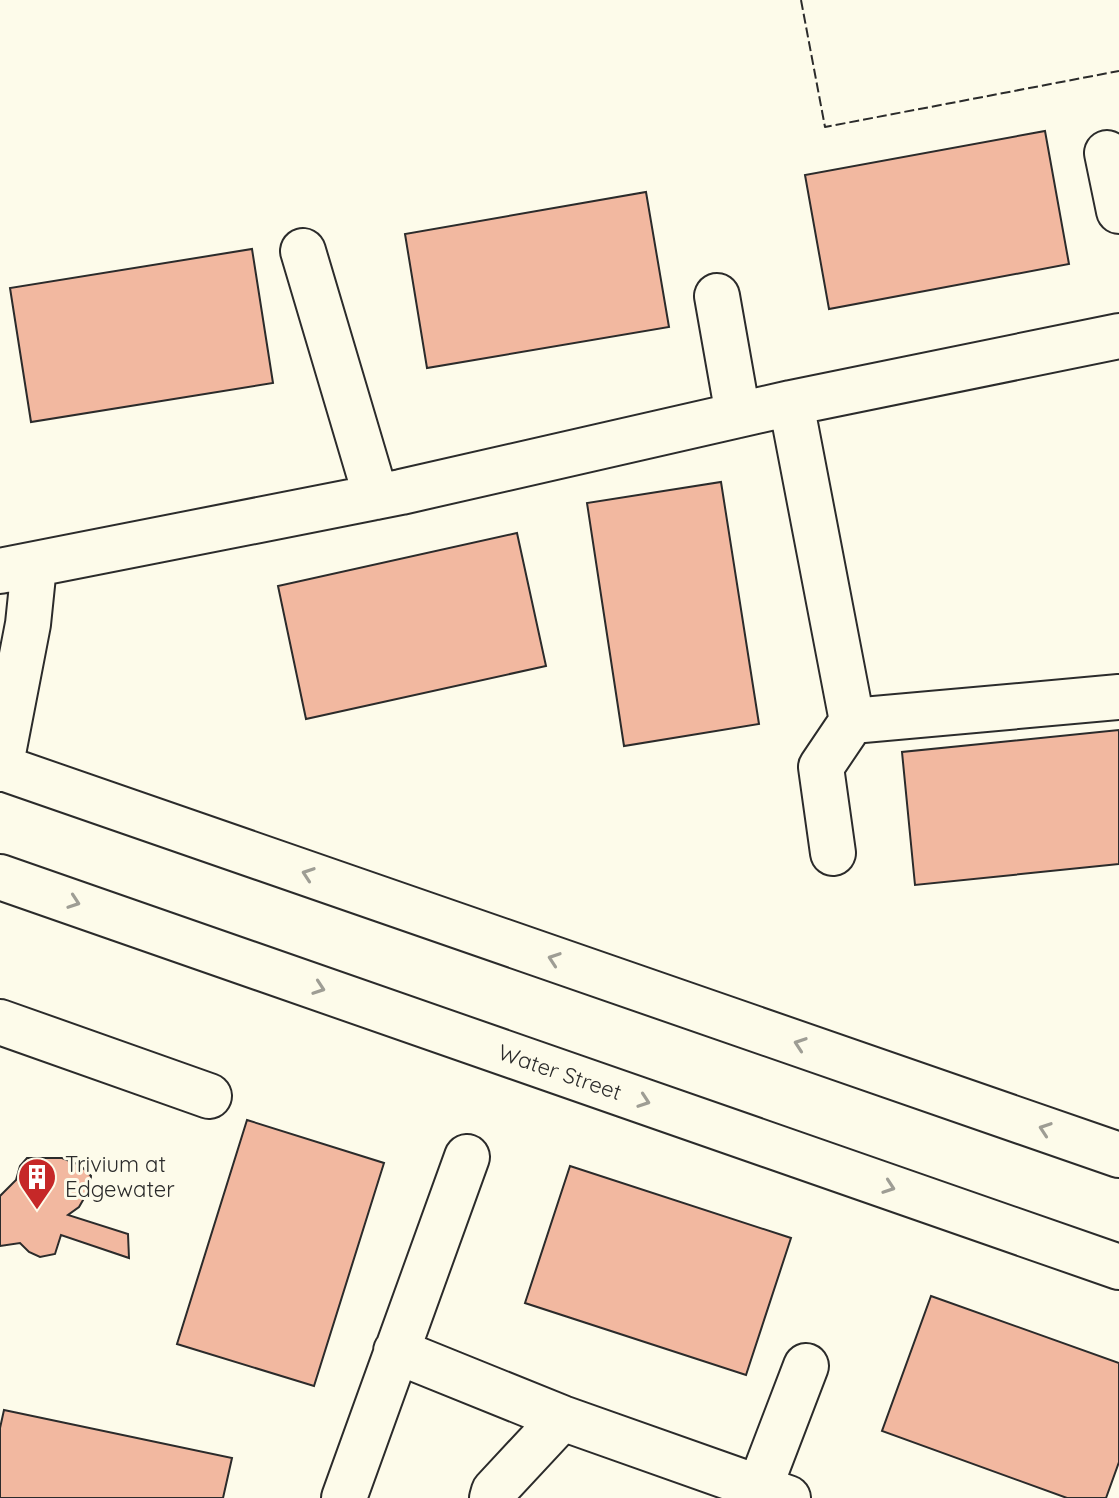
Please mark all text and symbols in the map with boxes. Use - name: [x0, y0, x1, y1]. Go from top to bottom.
- one-way arrow: [302, 867, 316, 883]
- one-way arrow: [66, 893, 80, 909]
- one-way arrow: [548, 952, 562, 969]
- one-way arrow: [311, 978, 325, 995]
- street label: Water Street: [495, 1038, 625, 1106]
- one-way arrow: [793, 1038, 807, 1054]
- one-way arrow: [636, 1092, 650, 1108]
- one-way arrow: [1039, 1123, 1053, 1139]
- place label: Trivium at Edgewater: [65, 1150, 175, 1203]
- building icon: Trivium at Edgewater: [16, 1156, 58, 1211]
- one-way arrow: [882, 1177, 896, 1194]

